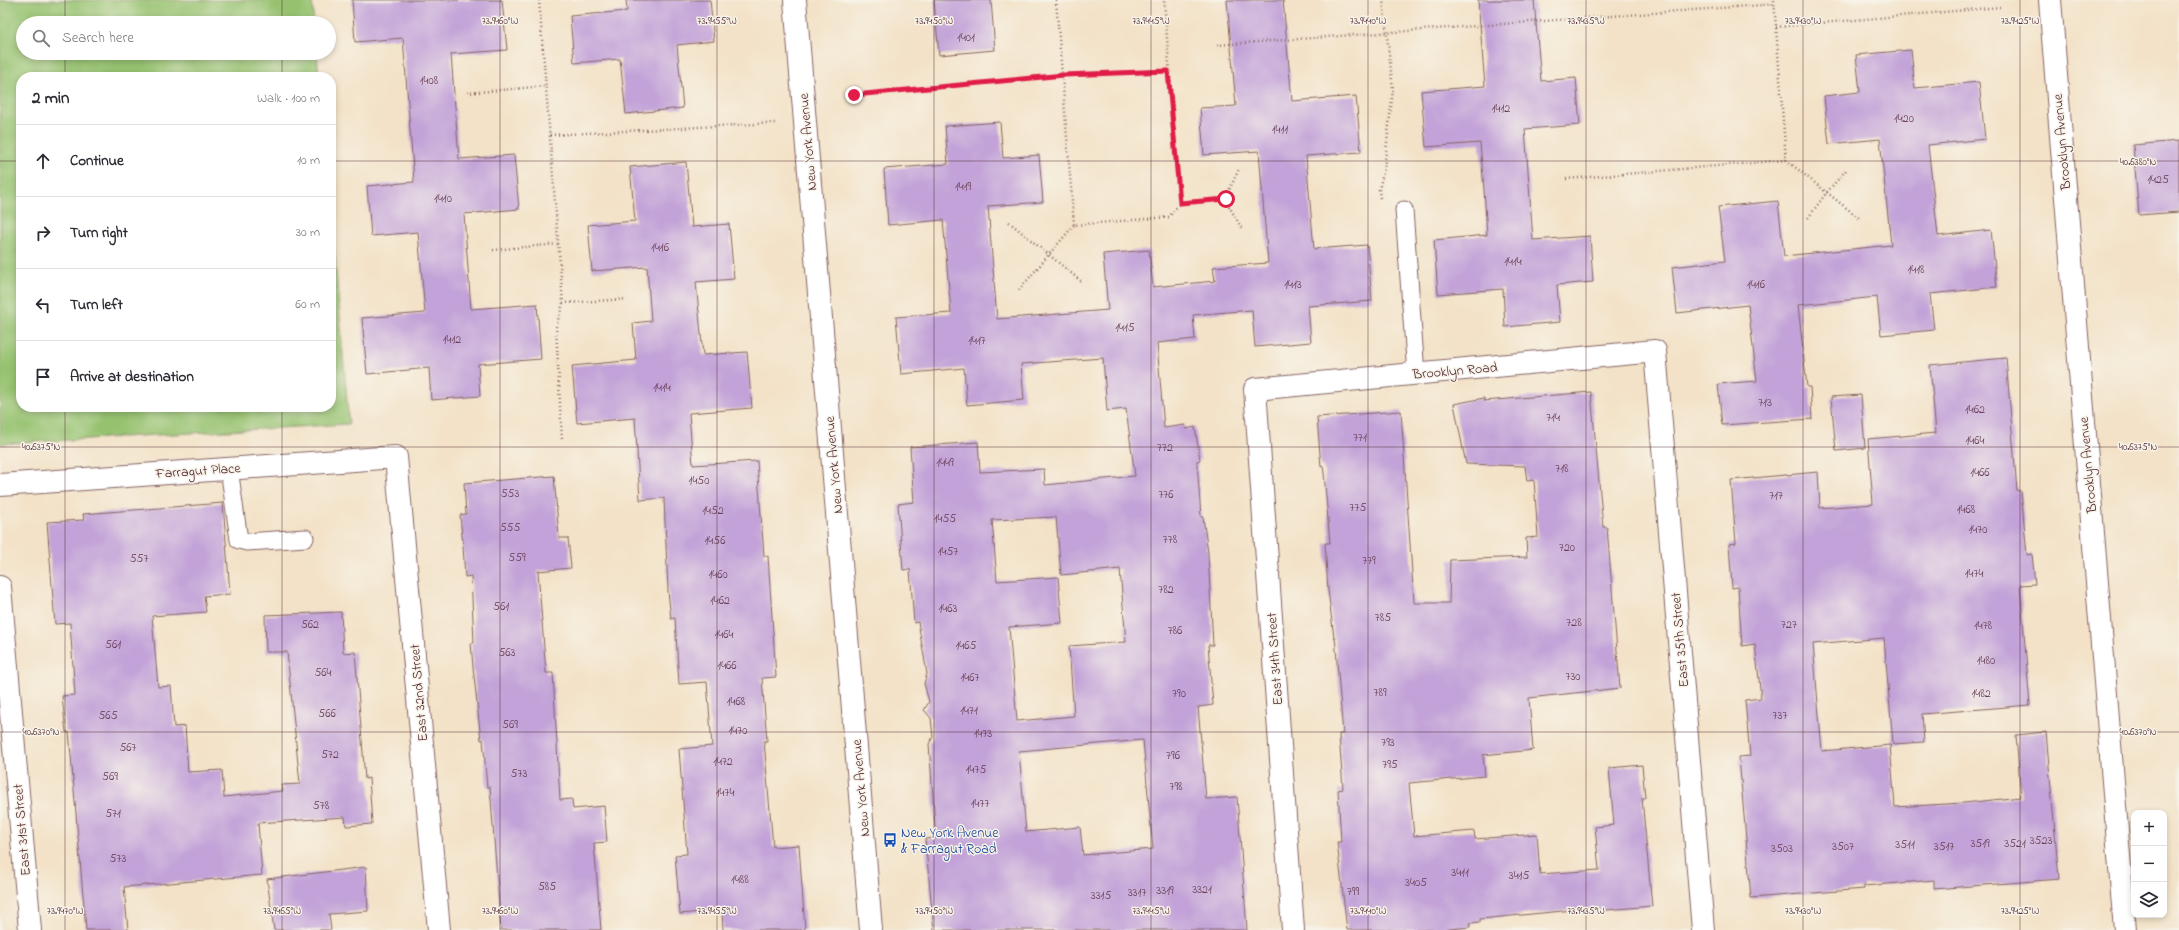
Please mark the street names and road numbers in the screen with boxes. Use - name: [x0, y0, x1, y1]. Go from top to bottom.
- street label: New York Avenue: [794, 92, 823, 191]
- street label: Brooklyn Avenue: [2048, 92, 2078, 192]
- street label: Brooklyn Road: [1411, 357, 1499, 387]
- street label: New York Avenue: [820, 415, 849, 514]
- street label: Brooklyn Avenue: [2074, 415, 2104, 515]
- street label: Farragut Place: [154, 458, 242, 486]
- street label: East 35th Street: [1666, 591, 1695, 688]
- street label: East 34th Street: [1262, 611, 1289, 706]
- street label: East 32nd Street: [405, 643, 434, 742]
- street label: New York Avenue: [847, 738, 876, 837]
- street label: East 31st Street: [8, 783, 37, 877]

